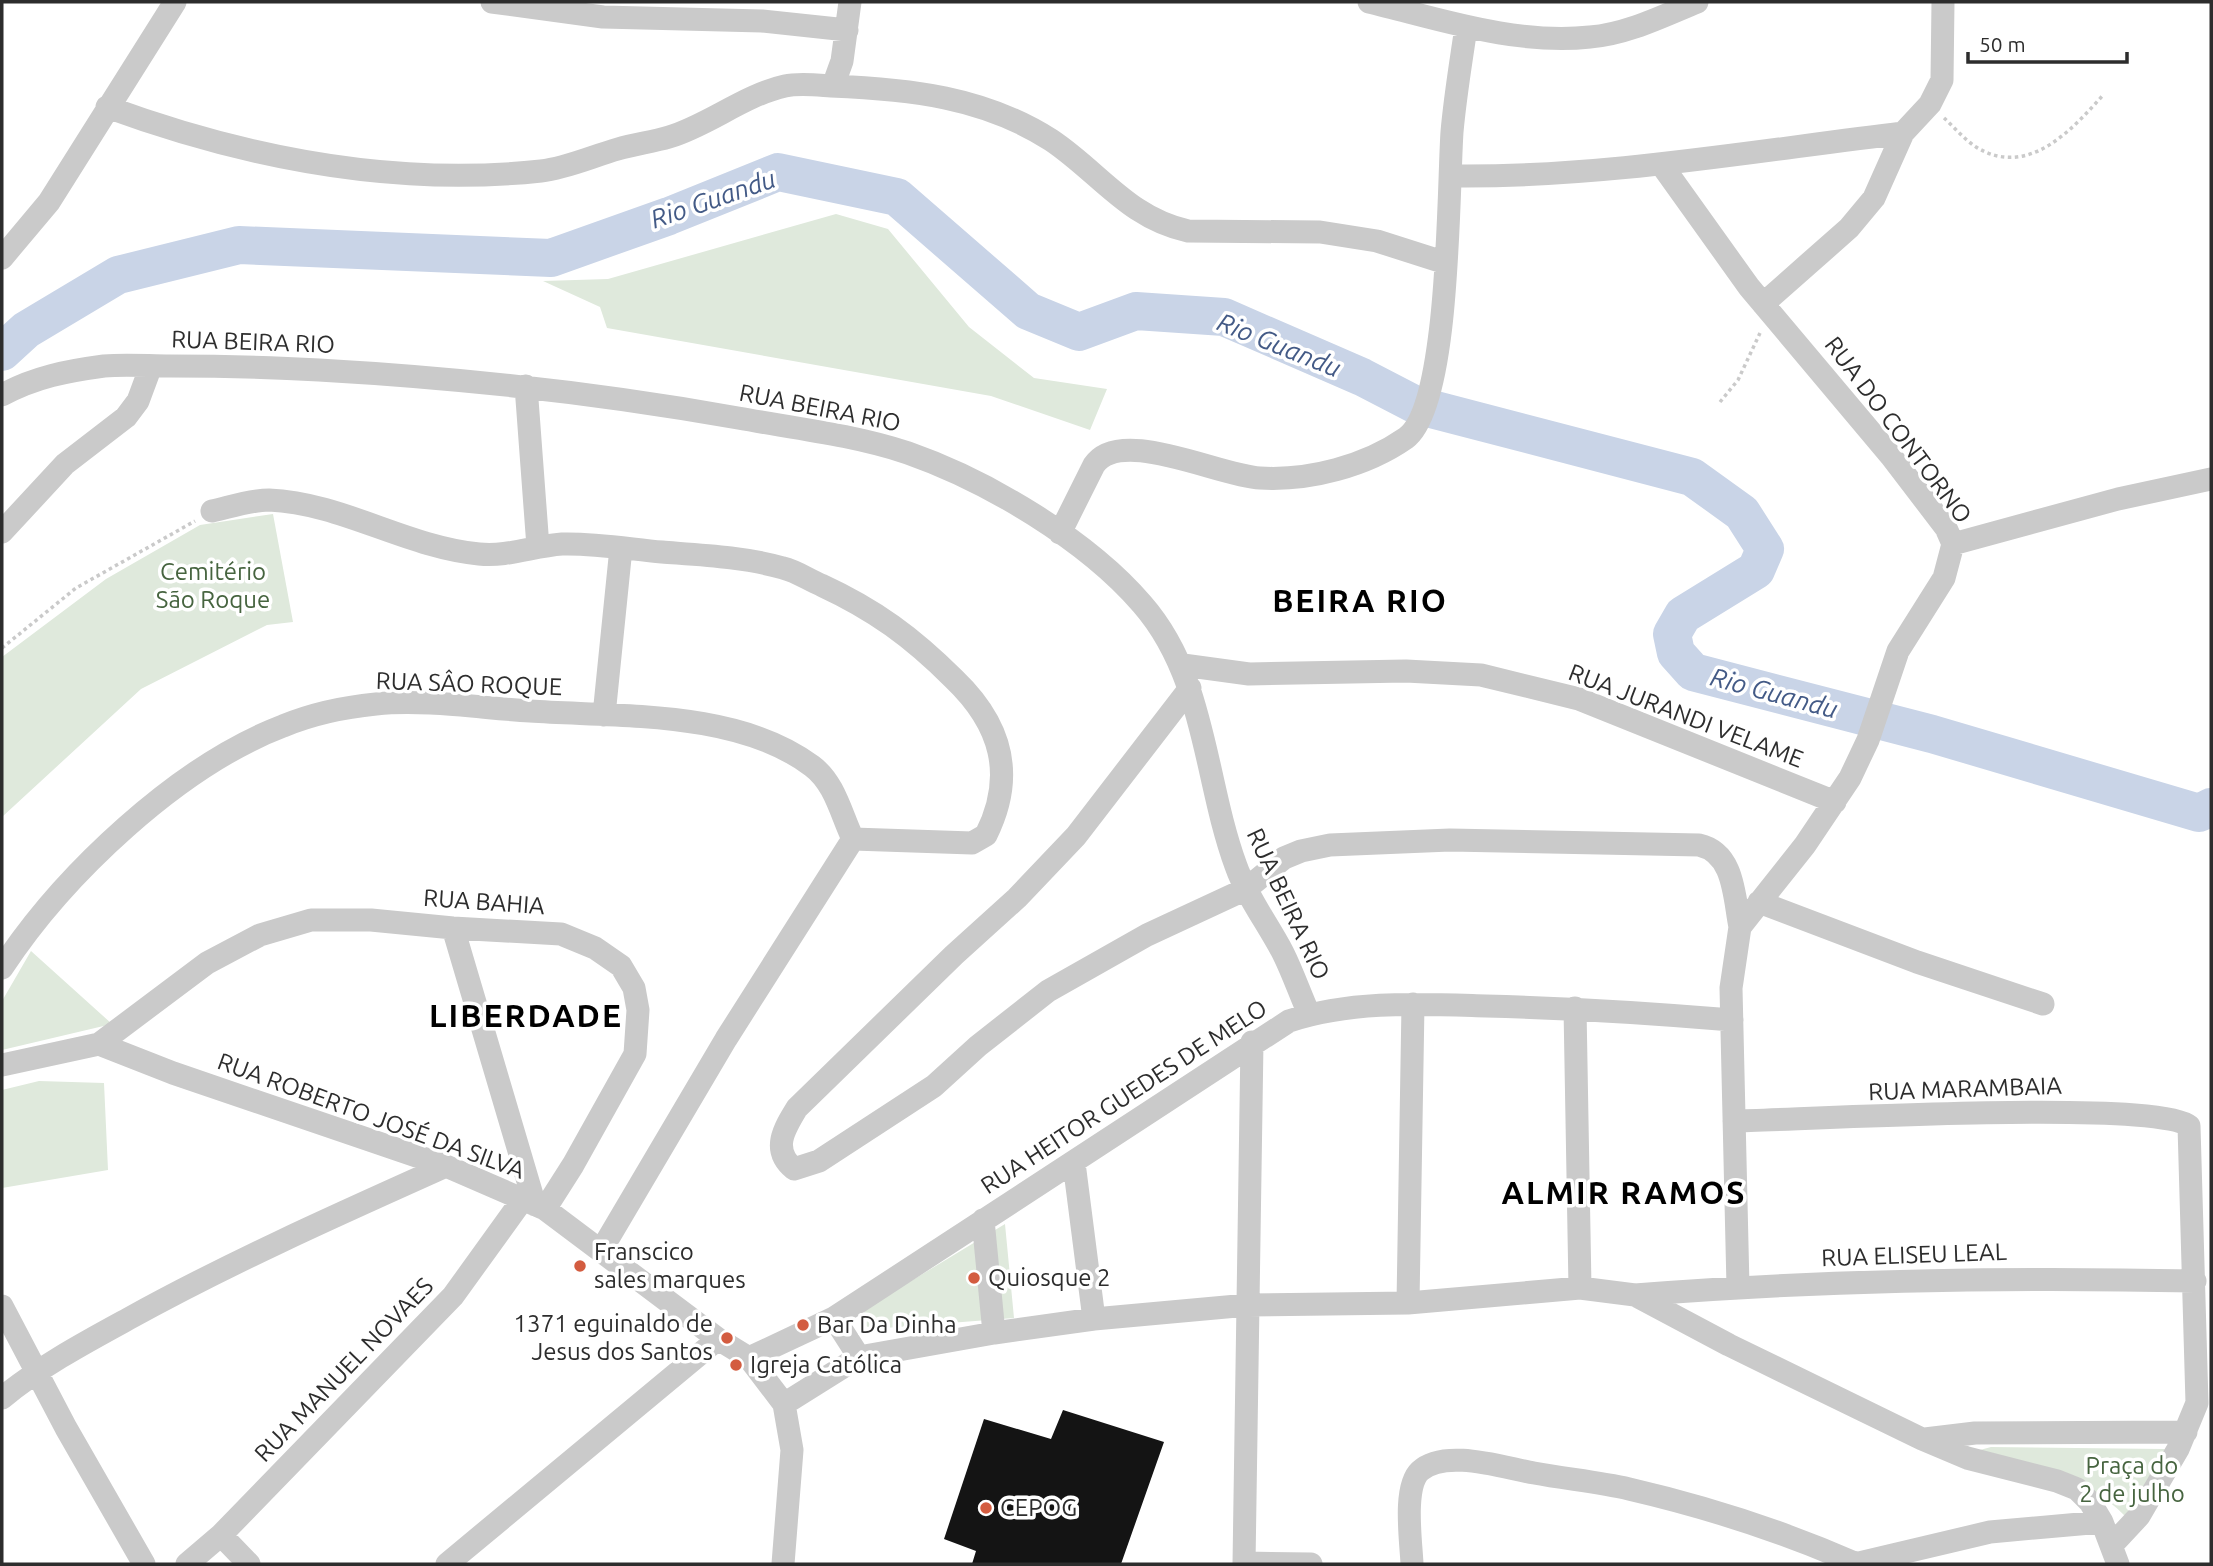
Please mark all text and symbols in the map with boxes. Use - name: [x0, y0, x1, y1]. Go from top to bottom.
- scale bar: [1968, 21, 2127, 65]
- text: 50 m: [1979, 32, 2026, 56]
- water label: Rio Guandu: [646, 164, 779, 233]
- water label: Rio Guandu: [1213, 307, 1345, 382]
- street label: RUA BEIRA RIO: [171, 325, 335, 358]
- street label: RUA DO CONTORNO: [1820, 331, 1977, 528]
- street label: RUA BEIRA RIO: [737, 379, 903, 436]
- park label: Cemitério São Roque: [156, 558, 270, 613]
- district label: BEIRA RIO: [1272, 582, 1448, 618]
- street label: RUA JURANDI VELAME: [1565, 658, 1807, 773]
- water label: Rio Guandu: [1707, 662, 1841, 723]
- street label: RUA SÂO ROQUE: [375, 666, 563, 700]
- street label: RUA BEIRA RIO: [1242, 824, 1335, 984]
- street label: RUA BAHIA: [422, 884, 546, 919]
- street label: RUA HEITOR GUEDES DE MELO: [976, 994, 1272, 1199]
- district label: LIBERDADE: [429, 997, 623, 1033]
- street label: RUA ROBERTO JOSÉ DA SILVA: [214, 1046, 529, 1184]
- street label: RUA MARAMBAIA: [1868, 1072, 2063, 1105]
- district label: ALMIR RAMOS: [1501, 1174, 1747, 1210]
- place label: Franscico sales marques: [594, 1238, 746, 1293]
- street label: RUA ELISEU LEAL: [1821, 1238, 2007, 1271]
- marker: Franscico sales marques: [572, 1258, 588, 1274]
- place label: Quiosque 2: [988, 1264, 1111, 1291]
- marker: Quiosque 2: [966, 1270, 982, 1286]
- street label: RUA MANUEL NOVAES: [249, 1272, 438, 1467]
- place label: 1371 eguinaldo de Jesus dos Santos: [514, 1310, 713, 1365]
- place label: Bar Da Dinha: [817, 1311, 956, 1338]
- marker: Bar Da Dinha: [795, 1317, 811, 1333]
- marker: 1371 eguinaldo de Jesus dos Santos: [719, 1330, 735, 1346]
- place label: Igreja Católica: [750, 1351, 902, 1378]
- marker: Igreja Católica: [728, 1357, 744, 1373]
- park label: Praça do 2 de julho: [2079, 1452, 2185, 1507]
- place label: CEPOG: [1000, 1494, 1077, 1521]
- marker: CEPOG: [978, 1500, 994, 1516]

